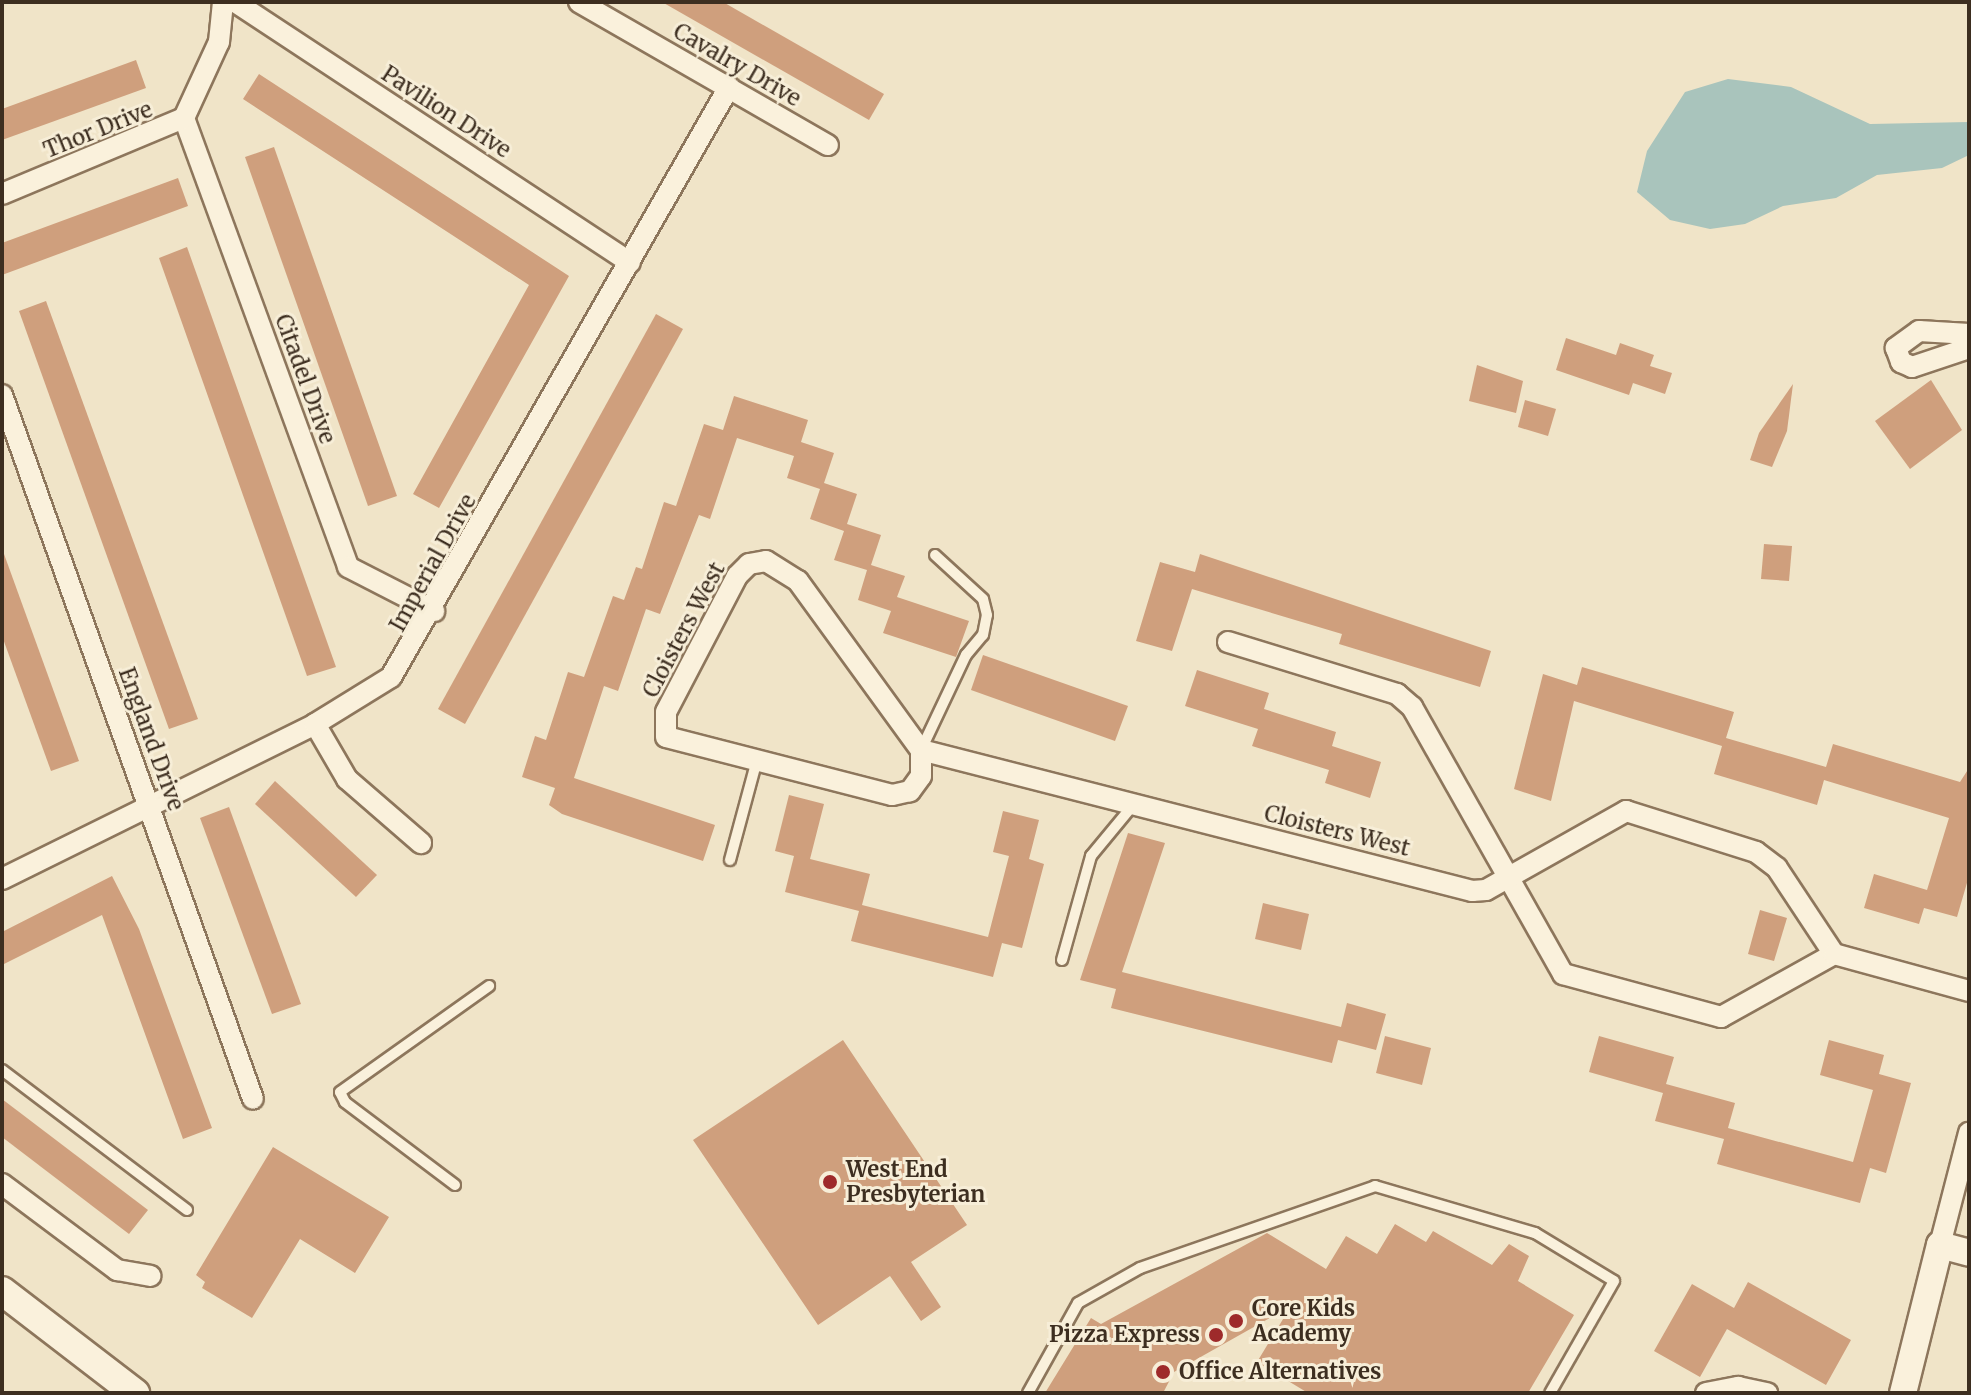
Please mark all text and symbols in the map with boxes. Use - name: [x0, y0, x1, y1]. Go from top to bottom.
- street label: Cavalry Drive: [669, 18, 805, 112]
- street label: Pavilion Drive: [377, 60, 515, 164]
- street label: Thor Drive: [40, 96, 156, 164]
- street label: Citadel Drive: [269, 311, 341, 447]
- street label: Imperial Drive: [384, 490, 482, 636]
- street label: Cloisters West: [637, 558, 731, 702]
- street label: England Drive: [113, 664, 189, 814]
- street label: Cloisters West: [1262, 800, 1412, 862]
- place label: West End Presbyterian: [846, 1156, 985, 1208]
- marker: West End Presbyterian: [821, 1173, 839, 1191]
- place label: Core Kids Academy: [1252, 1295, 1355, 1346]
- marker: Core Kids Academy: [1227, 1312, 1245, 1330]
- place label: Pizza Express: [1049, 1322, 1200, 1348]
- marker: Pizza Express: [1207, 1326, 1225, 1344]
- place label: Office Alternatives: [1179, 1359, 1381, 1385]
- marker: Office Alternatives: [1154, 1363, 1172, 1381]

